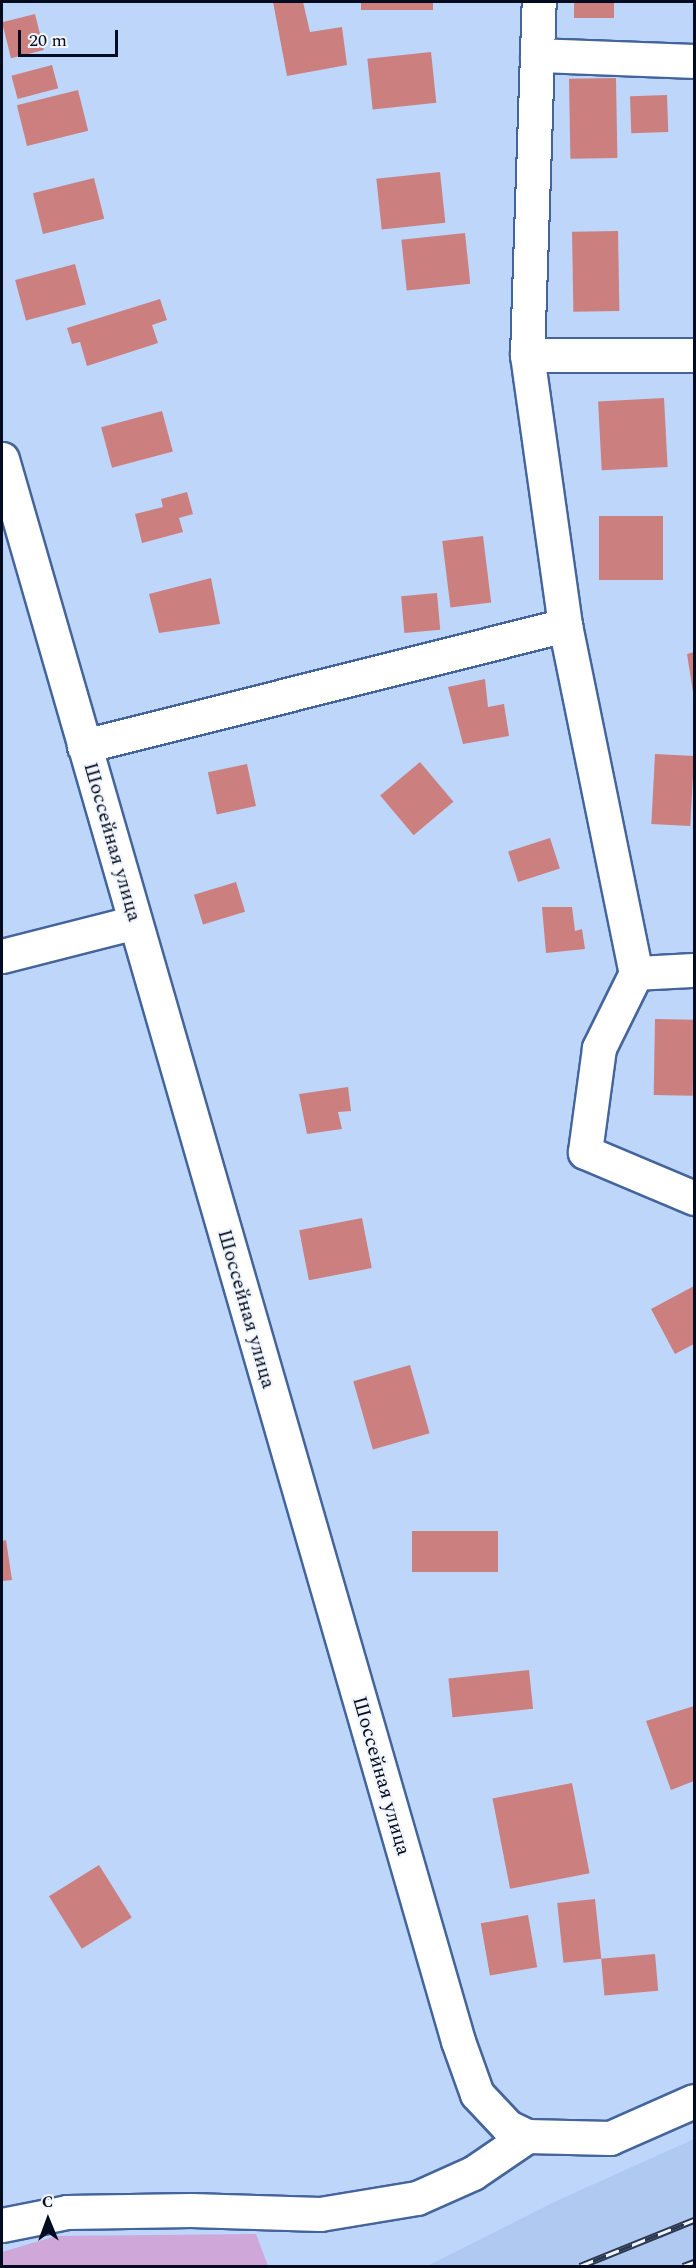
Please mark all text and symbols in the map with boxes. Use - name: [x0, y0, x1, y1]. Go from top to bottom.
- scale bar: [21, 18, 122, 56]
- text: 20 m: [29, 27, 67, 54]
- street label: Шоссейная улица: [78, 760, 146, 924]
- street label: Шоссейная улица: [212, 1227, 280, 1391]
- street label: Шоссейная улица: [347, 1694, 415, 1858]
- north arrow: [18, 2190, 78, 2250]
- text: С: [42, 2190, 54, 2214]

